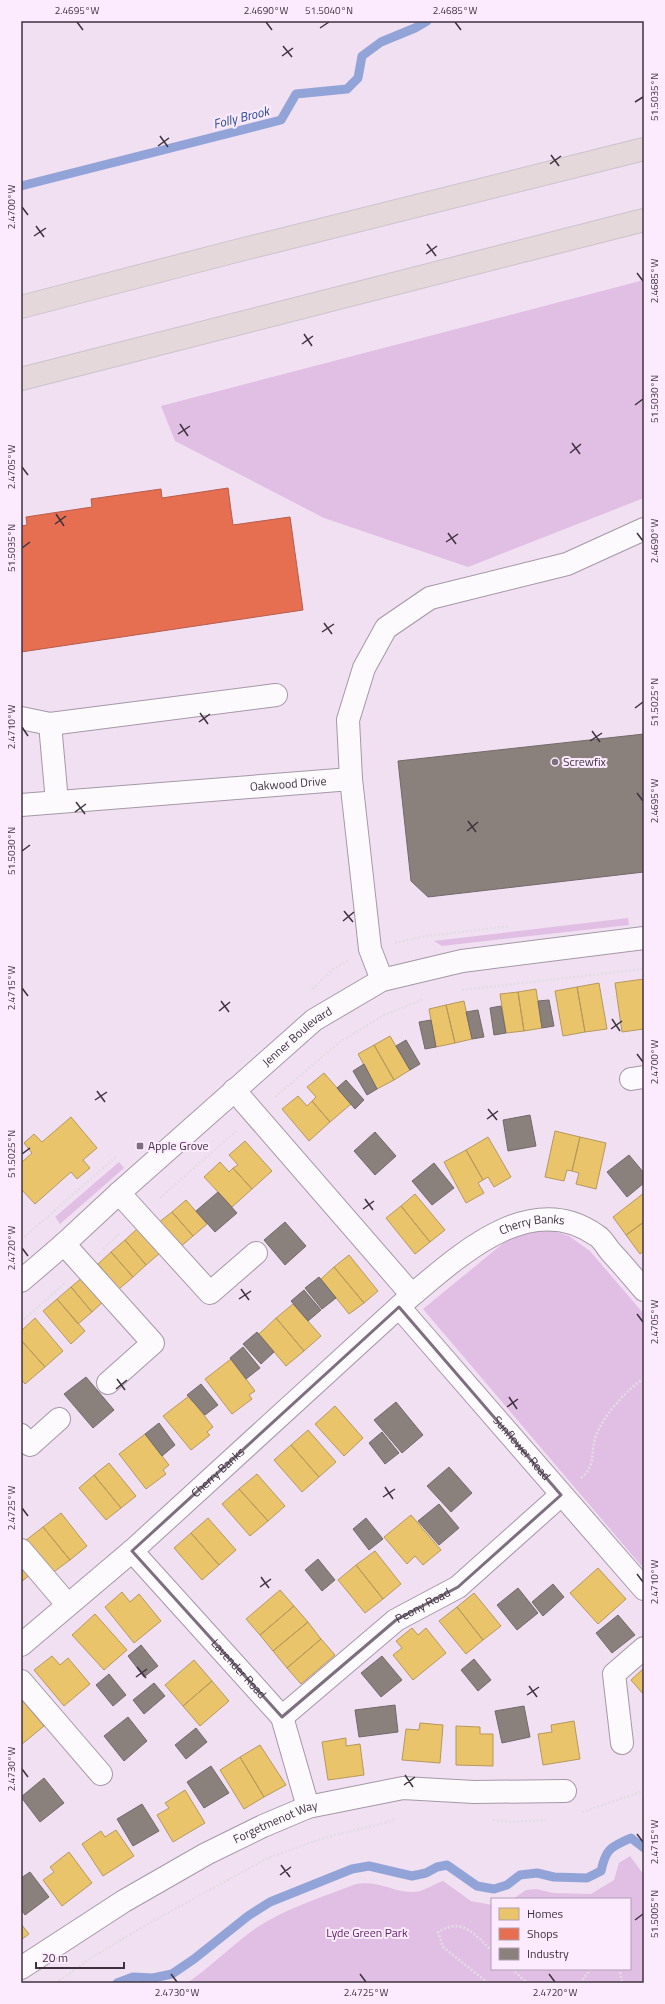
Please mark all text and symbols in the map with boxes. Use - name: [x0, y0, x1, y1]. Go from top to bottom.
- text: 2.4695°W: [55, 3, 99, 18]
- text: 2.4690°W: [244, 3, 288, 18]
- text: 51.5040°N: [305, 3, 353, 18]
- text: 2.4685°W: [433, 3, 477, 18]
- text: 51.5035°N: [647, 73, 662, 121]
- water label: Folly Brook: [211, 100, 273, 134]
- text: 2.4700°W: [4, 185, 19, 229]
- text: 2.4685°W: [647, 259, 662, 303]
- text: 51.5030°N: [647, 375, 662, 423]
- text: 2.4705°W: [4, 445, 19, 489]
- text: 2.4690°W: [647, 519, 662, 563]
- text: 51.5035°N: [4, 524, 19, 572]
- text: 51.5025°N: [647, 678, 662, 726]
- text: 2.4710°W: [4, 705, 19, 749]
- place label: Screwfix: [563, 752, 607, 771]
- marker: Screwfix: [550, 757, 560, 767]
- street label: Oakwood Drive: [249, 771, 327, 796]
- text: 2.4695°W: [647, 779, 662, 823]
- text: 51.5030°N: [4, 827, 19, 875]
- text: 2.4715°W: [4, 966, 19, 1010]
- street label: Jenner Boulevard: [258, 1001, 336, 1071]
- text: 2.4700°W: [647, 1040, 662, 1084]
- text: 51.5025°N: [4, 1130, 19, 1178]
- place label: Apple Grove: [148, 1136, 209, 1155]
- marker: Apple Grove: [135, 1141, 145, 1151]
- street label: Cherry Banks: [496, 1209, 567, 1240]
- text: 2.4720°W: [4, 1226, 19, 1270]
- text: 2.4705°W: [647, 1300, 662, 1344]
- street label: Sunflower Road: [488, 1411, 556, 1484]
- street label: Cherry Banks: [187, 1442, 249, 1502]
- text: 2.4725°W: [4, 1486, 19, 1530]
- text: 2.4710°W: [647, 1560, 662, 1604]
- street label: Peony Road: [391, 1583, 454, 1628]
- street label: Lavender Road: [207, 1634, 271, 1703]
- text: 2.4730°W: [4, 1747, 19, 1791]
- street label: Forgetmenot Way: [230, 1795, 319, 1848]
- text: 2.4715°W: [647, 1820, 662, 1864]
- text: 51.5005°N: [647, 1890, 662, 1938]
- legend: [491, 1898, 631, 1970]
- text: Homes: [527, 1904, 563, 1923]
- park label: Lyde Green Park: [326, 1923, 408, 1942]
- text: Shops: [527, 1924, 559, 1943]
- scale bar: [36, 1944, 124, 1970]
- text: Industry: [527, 1944, 569, 1963]
- text: 20 m: [42, 1948, 68, 1967]
- text: 2.4730°W: [155, 1985, 199, 2000]
- text: 2.4725°W: [344, 1985, 388, 2000]
- text: 2.4720°W: [533, 1985, 577, 2000]

